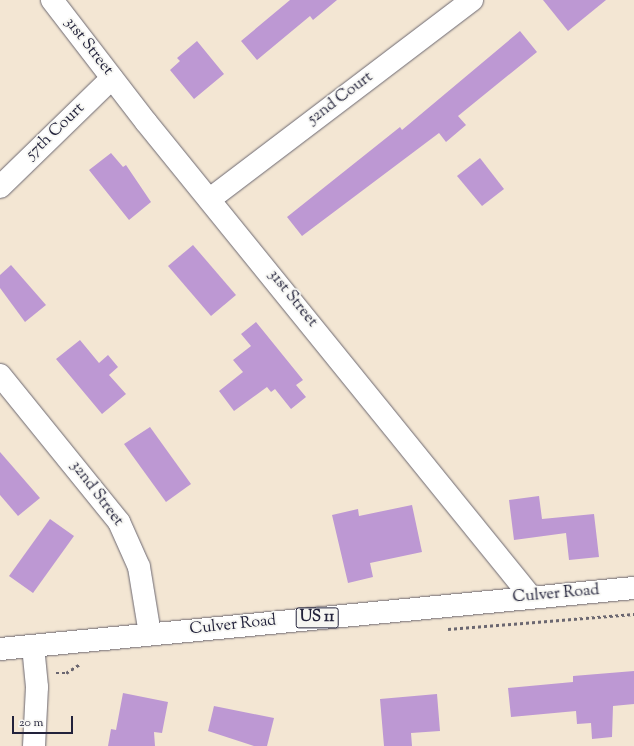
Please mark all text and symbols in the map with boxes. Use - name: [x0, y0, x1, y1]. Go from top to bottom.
- street label: 31st Street: [59, 14, 117, 80]
- street label: 52nd Court: [305, 68, 377, 130]
- street label: 57th Court: [23, 100, 89, 164]
- street label: 31st Street: [263, 266, 321, 332]
- street label: 32nd Street: [65, 457, 127, 531]
- street label: Culver Road: [512, 582, 600, 608]
- road number: US 11: [295, 605, 339, 631]
- street label: Culver Road: [189, 612, 277, 640]
- scale bar: [14, 708, 75, 734]
- text: 20 m: [19, 714, 43, 732]

